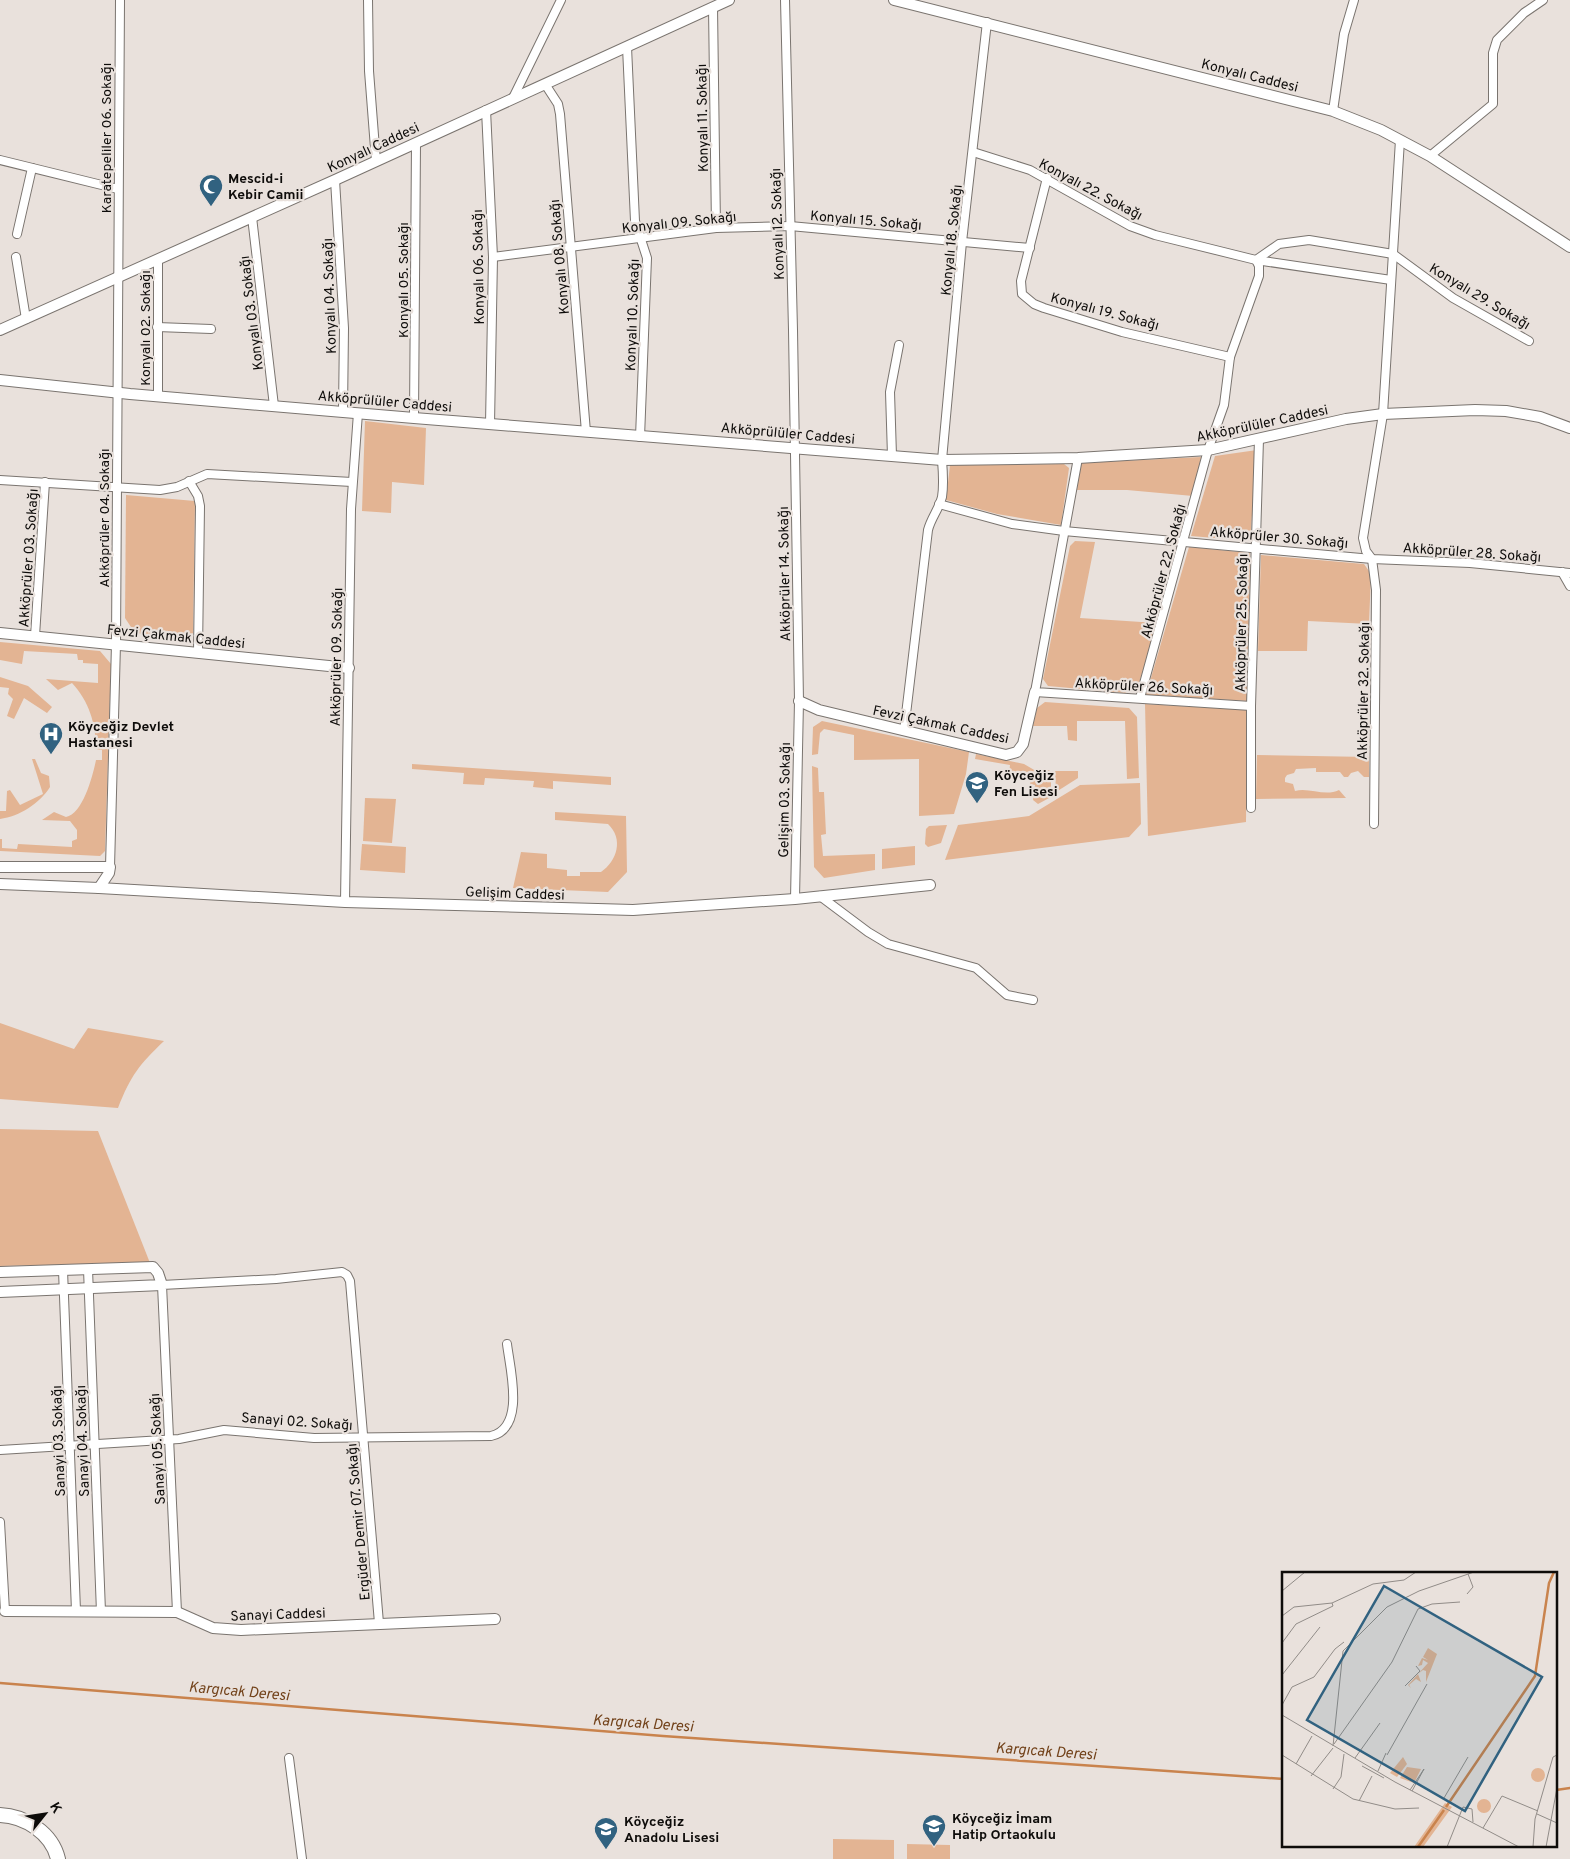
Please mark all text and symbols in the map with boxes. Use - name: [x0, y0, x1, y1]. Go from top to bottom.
- street label: Konyalı Caddesi: [1199, 56, 1300, 97]
- street label: Karatepeliler 06. Sokağı: [99, 63, 116, 213]
- street label: Konyalı 11. Sokağı: [694, 64, 713, 172]
- street label: Konyalı Caddesi: [325, 120, 422, 177]
- street label: Konyalı 22. Sokağı: [1035, 156, 1145, 225]
- street label: Konyalı 12. Sokağı: [768, 168, 789, 280]
- place label: Mescid-i Kebir Camii: [228, 171, 304, 204]
- mosque icon: Mescid-i Kebir Camii: [198, 173, 224, 207]
- street label: Konyalı 18. Sokağı: [938, 184, 967, 297]
- street label: Konyalı 08. Sokağı: [547, 199, 574, 315]
- street label: Konyalı 15. Sokağı: [809, 208, 922, 235]
- street label: Konyalı 06. Sokağı: [470, 209, 489, 325]
- street label: Konyalı 09. Sokağı: [621, 209, 737, 238]
- street label: Konyalı 05. Sokağı: [396, 222, 413, 338]
- street label: Konyalı 04. Sokağı: [320, 238, 341, 354]
- street label: Konyalı 03. Sokağı: [237, 255, 268, 371]
- street label: Konyalı 10. Sokağı: [623, 259, 644, 371]
- street label: Konyalı 29. Sokağı: [1426, 260, 1533, 334]
- street label: Konyalı 02. Sokağı: [138, 270, 155, 386]
- street label: Konyalı 19. Sokağı: [1048, 290, 1161, 335]
- street label: Akköprülüler Caddesi: [317, 388, 453, 417]
- street label: Akköprülüler Caddesi: [1195, 402, 1330, 447]
- street label: Akköprülüler Caddesi: [720, 420, 856, 449]
- street label: Akköprüler 04. Sokağı: [97, 448, 114, 588]
- street label: Akköprüler 03. Sokağı: [16, 488, 43, 628]
- street label: Akköprüler 22. Sokağı: [1138, 502, 1191, 641]
- street label: Akköprüler 14. Sokağı: [776, 506, 795, 642]
- street label: Akköprüler 30. Sokağı: [1209, 524, 1349, 553]
- street label: Akköprüler 28. Sokağı: [1402, 540, 1542, 567]
- street label: Akköprüler 25. Sokağı: [1233, 553, 1252, 693]
- street label: Akköprüler 09. Sokağı: [328, 587, 347, 727]
- street label: Fevzi Çakmak Caddesi: [106, 622, 246, 653]
- street label: Akköprüler 32. Sokağı: [1355, 622, 1374, 760]
- street label: Akköprüler 26. Sokağı: [1074, 675, 1214, 700]
- street label: Fevzi Çakmak Caddesi: [871, 703, 1010, 748]
- place label: Köyceğiz Devlet Hastanesi: [68, 719, 174, 752]
- hospital icon: Köyceğiz Devlet Hastanesi: [38, 721, 64, 755]
- street label: Gelişim 03. Sokağı: [776, 742, 795, 858]
- place label: Köyceğiz Fen Lisesi: [994, 768, 1058, 801]
- school or university icon: Köyceğiz Fen Lisesi: [964, 770, 990, 804]
- street label: Gelişim Caddesi: [465, 884, 565, 905]
- street label: Sanayi 03. Sokağı: [49, 1385, 70, 1497]
- street label: Sanayi 04. Sokağı: [73, 1385, 94, 1497]
- street label: Sanayi 05. Sokağı: [147, 1393, 170, 1505]
- street label: Sanayi 02. Sokağı: [241, 1410, 353, 1435]
- street label: Ergüder Demir 07. Sokağı: [344, 1443, 375, 1601]
- inset map: [1282, 1572, 1558, 1846]
- street label: Sanayi Caddesi: [230, 1605, 326, 1626]
- water label: Kargıcak Deresi: [188, 1679, 291, 1706]
- water label: Kargıcak Deresi: [592, 1712, 695, 1738]
- water label: Kargıcak Deresi: [995, 1740, 1098, 1766]
- north arrow: [20, 1789, 70, 1839]
- text: K: [45, 1800, 65, 1817]
- place label: Köyceğiz İmam Hatip Ortaokulu: [952, 1811, 1056, 1844]
- school or university icon: Köyceğiz İmam Hatip Ortaokulu: [921, 1813, 947, 1847]
- place label: Köyceğiz Anadolu Lisesi: [624, 1814, 719, 1847]
- school or university icon: Köyceğiz Anadolu Lisesi: [593, 1816, 619, 1850]

